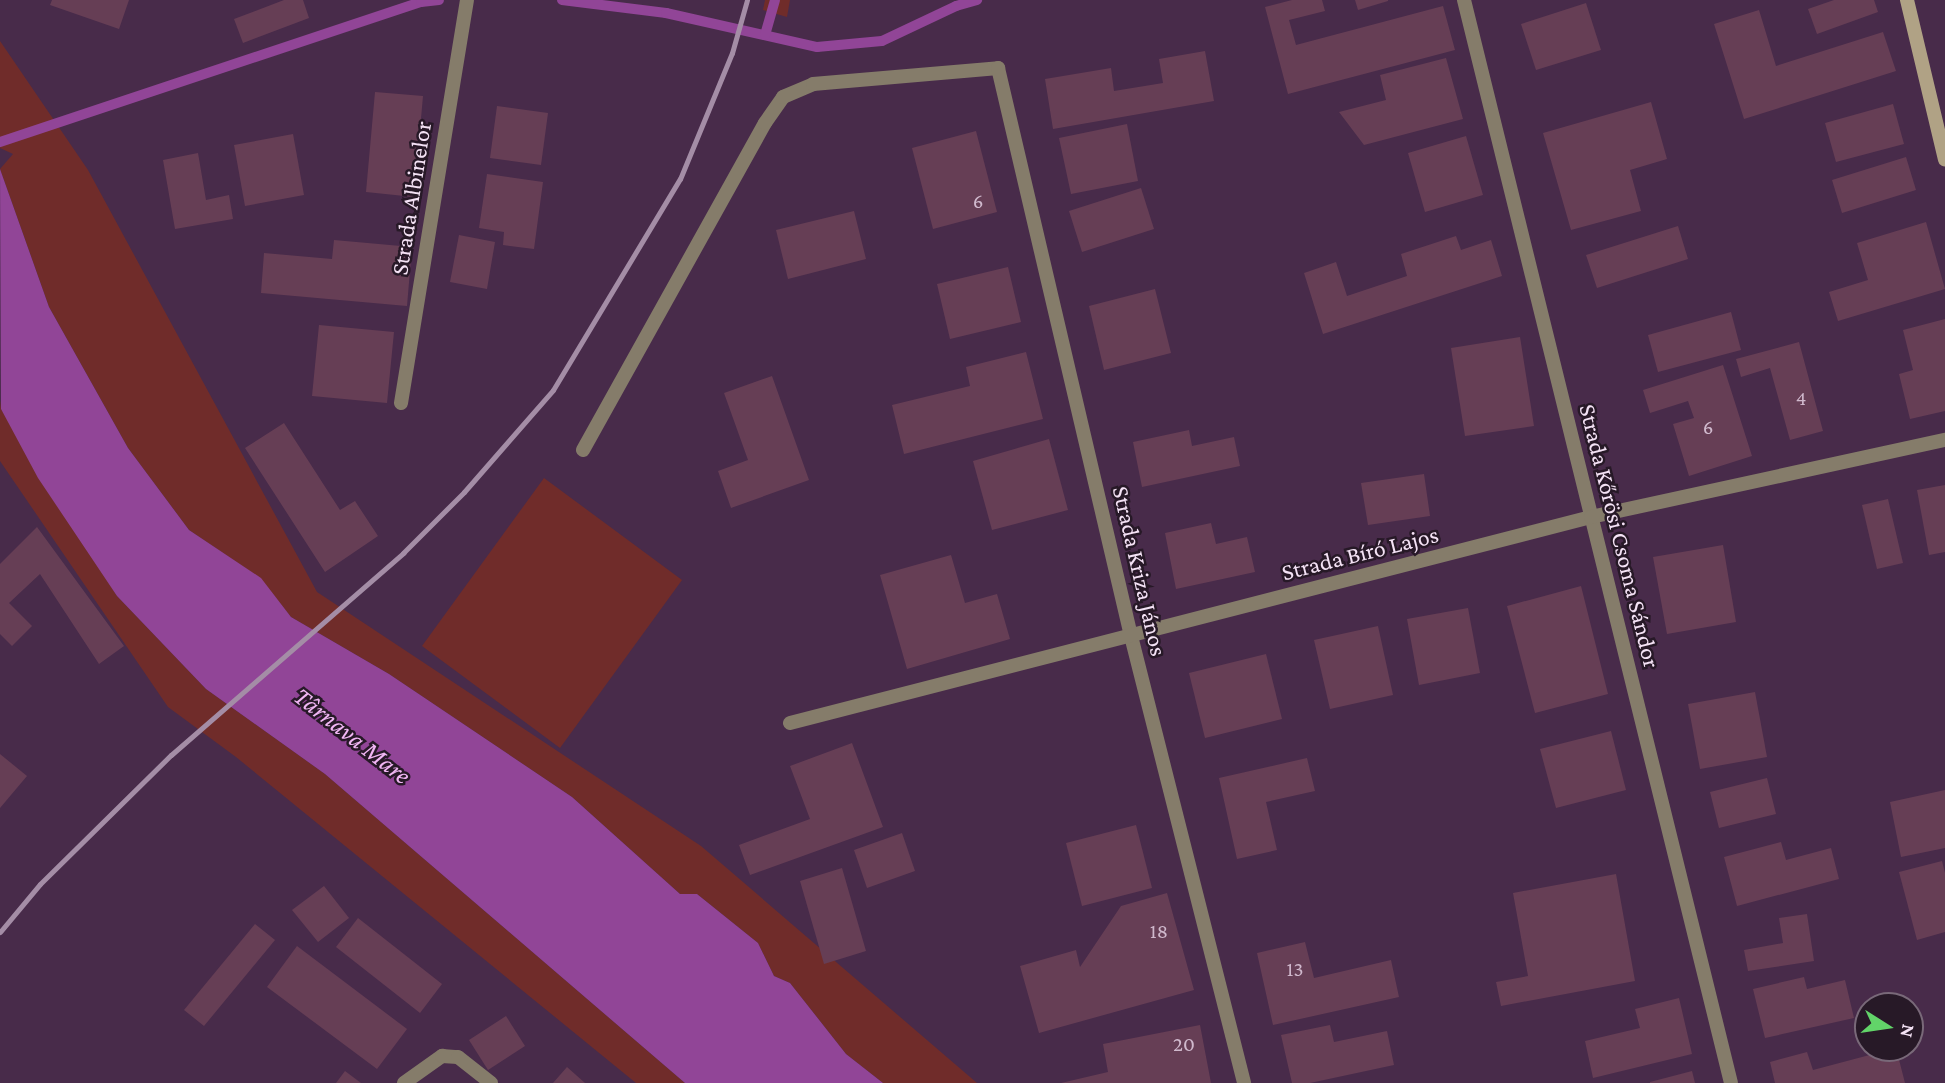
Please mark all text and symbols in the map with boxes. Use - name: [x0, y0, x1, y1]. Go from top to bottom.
- street label: Strada Albinelor: [385, 119, 437, 277]
- house number: 6: [973, 188, 983, 214]
- house number: 4: [1796, 385, 1806, 411]
- street label: Strada Kőrösi Csoma Sándor: [1573, 401, 1667, 671]
- house number: 6: [1703, 414, 1713, 440]
- street label: Strada Kriza János: [1106, 483, 1174, 659]
- street label: Strada Bíró Lajos: [1279, 520, 1441, 586]
- water label: Târnava Mare: [287, 681, 417, 791]
- house number: 18: [1150, 918, 1168, 944]
- house number: 13: [1287, 956, 1303, 982]
- north arrow: [1854, 992, 1924, 1062]
- text: N: [1896, 1023, 1920, 1040]
- house number: 20: [1173, 1031, 1195, 1057]

